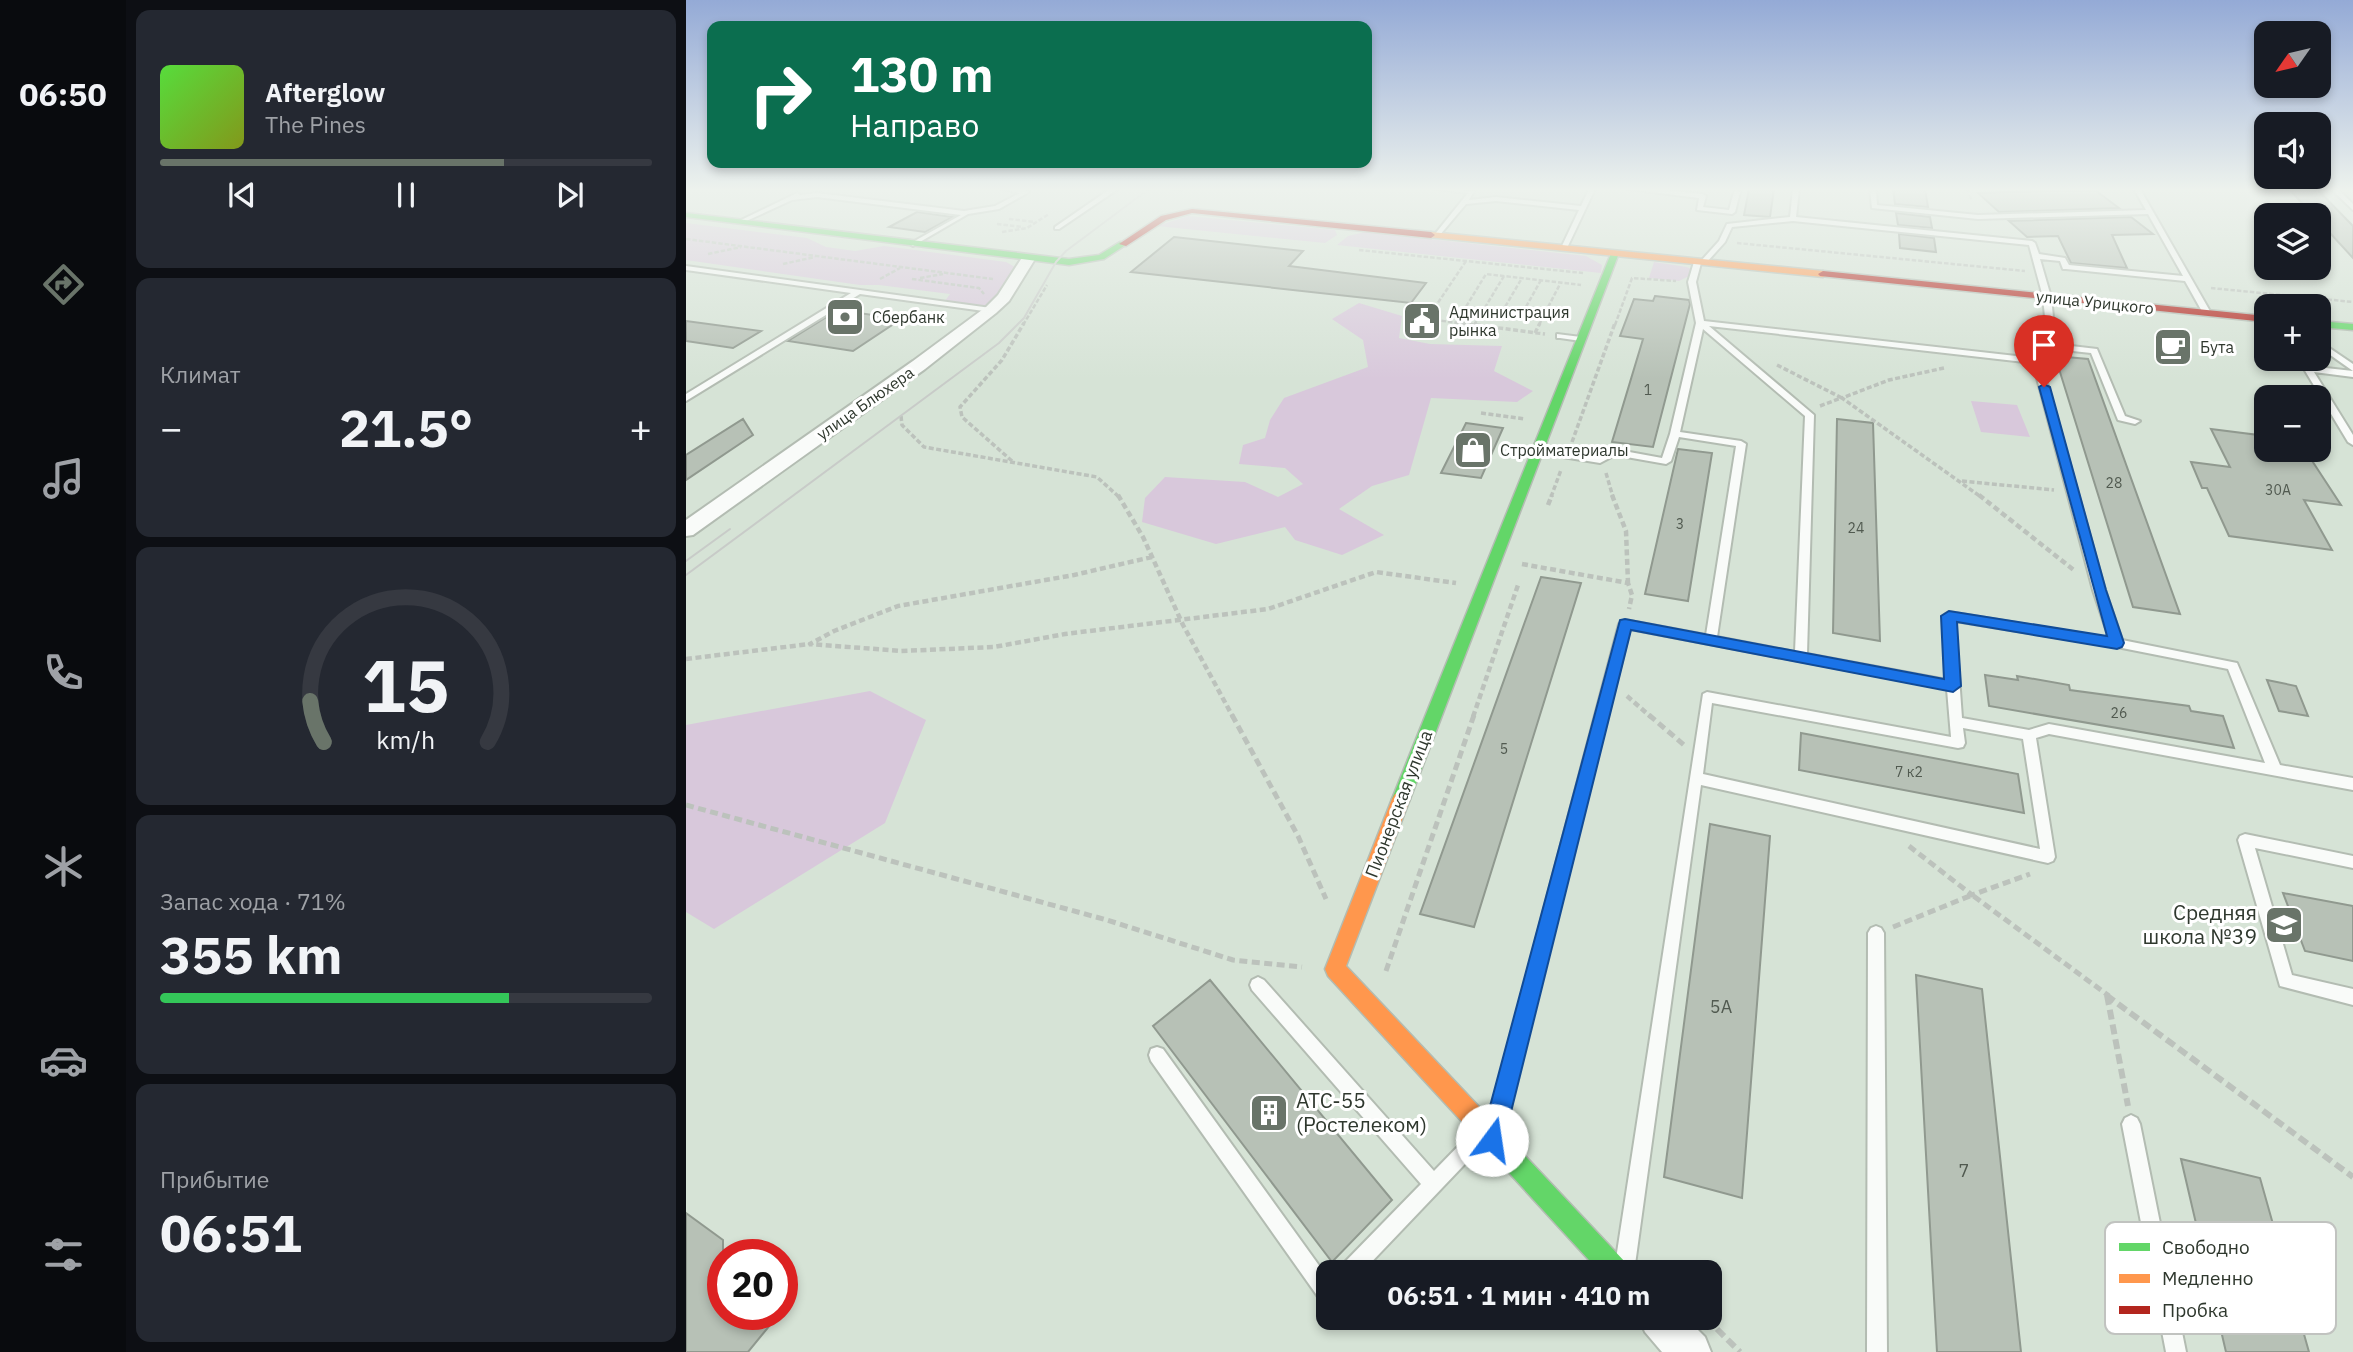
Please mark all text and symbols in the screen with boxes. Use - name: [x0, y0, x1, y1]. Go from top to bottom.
- north arrow: [2254, 21, 2331, 98]
- map controls: [2254, 21, 2331, 462]
- text: 130 m: [850, 42, 994, 105]
- icon: right: [735, 49, 826, 140]
- text: 06:50: [19, 73, 107, 115]
- text: Afterglow: [265, 75, 385, 109]
- text: Направо: [850, 104, 979, 146]
- text: The Pines: [265, 109, 366, 139]
- button: sound: [2254, 112, 2331, 189]
- icon: previous: [223, 176, 261, 214]
- icon: pause: [387, 176, 425, 214]
- icon: next: [551, 176, 589, 214]
- button: layers: [2254, 203, 2331, 280]
- icon: directions: [39, 260, 88, 309]
- street label: улица Урицкого: [2035, 286, 2155, 318]
- button: +: [2254, 294, 2331, 371]
- bank icon: Сбербанк: [824, 296, 866, 338]
- public building icon: Администрация рынка: [1401, 300, 1443, 342]
- place label: Администрация рынка: [1449, 302, 1570, 340]
- place label: Сбербанк: [872, 307, 945, 327]
- pin: [2014, 315, 2074, 387]
- icon: arrive: [2025, 326, 2063, 364]
- cafe icon: Бута: [2152, 326, 2194, 368]
- place label: Бута: [2200, 337, 2234, 357]
- text: Климат: [160, 359, 241, 389]
- street label: улица Блюхера: [813, 362, 918, 444]
- house number: 1: [1644, 381, 1652, 399]
- button: −: [2254, 385, 2331, 462]
- text: 21.5°: [339, 394, 473, 461]
- text: −: [160, 403, 183, 452]
- text: +: [629, 403, 652, 452]
- shop icon: Стройматериалы: [1452, 429, 1494, 471]
- place label: Стройматериалы: [1500, 440, 1629, 460]
- icon: music: [39, 454, 88, 503]
- house number: 28: [2106, 474, 2122, 492]
- house number: 30А: [2265, 481, 2291, 499]
- house number: 3: [1676, 515, 1684, 533]
- house number: 24: [1848, 519, 1864, 537]
- text: 15: [362, 637, 450, 732]
- icon: phone: [39, 648, 88, 697]
- house number: 26: [2111, 704, 2127, 722]
- text: km/h: [377, 723, 435, 756]
- street label: Пионерская улица: [1360, 726, 1437, 881]
- house number: 5: [1500, 740, 1508, 758]
- house number: 7 к2: [1895, 763, 1923, 781]
- icon: climate: [39, 842, 88, 891]
- text: Запас хода · 71%: [160, 886, 346, 916]
- place label: Средняя школа №39: [2143, 898, 2257, 950]
- school or university icon: Средняя школа №39: [2263, 904, 2305, 946]
- text: 355 km: [160, 921, 342, 988]
- house number: 5А: [1710, 995, 1733, 1018]
- icon: car: [39, 1036, 88, 1085]
- place label: АТС-55 (Ростелеком): [1296, 1086, 1427, 1138]
- building icon: АТС-55 (Ростелеком): [1248, 1092, 1290, 1134]
- position arrow: [1455, 1103, 1529, 1177]
- house number: 7: [1959, 1159, 1969, 1182]
- text: Прибытие: [160, 1164, 269, 1194]
- text: 06:51: [160, 1199, 302, 1266]
- legend: [2105, 1222, 2336, 1334]
- icon: filters: [39, 1230, 88, 1279]
- text: Свободно: [2162, 1235, 2250, 1259]
- speed limit sign: 20: [707, 1239, 798, 1330]
- text: Медленно: [2162, 1266, 2253, 1290]
- text: 06:51 · 1 мин · 410 m: [1388, 1278, 1650, 1312]
- text: Пробка: [2162, 1298, 2228, 1322]

